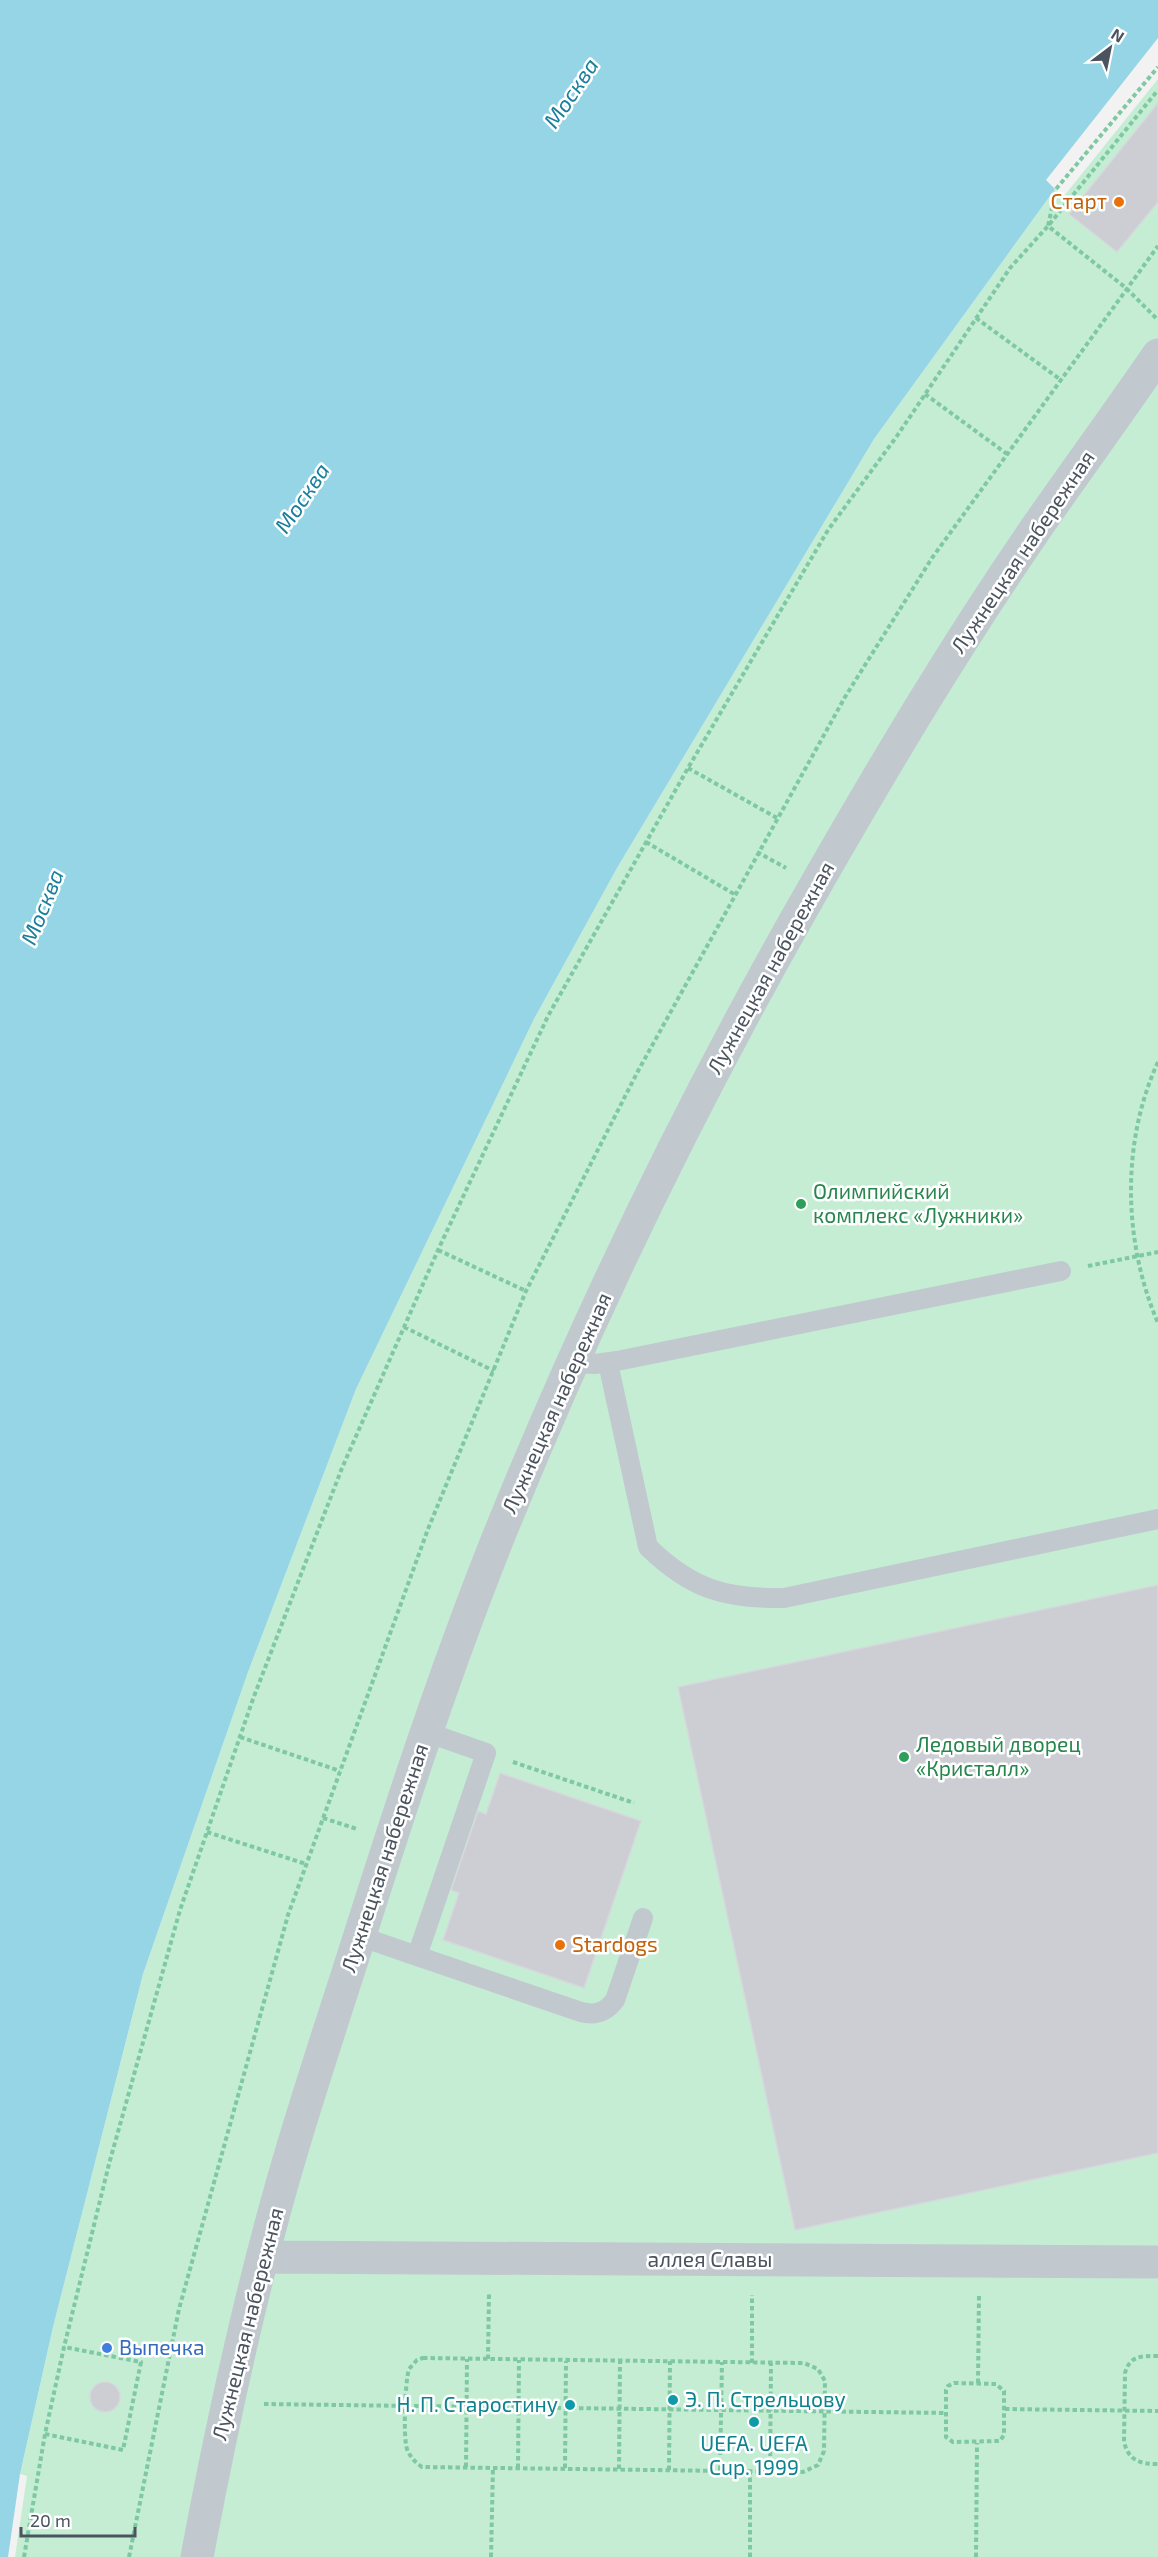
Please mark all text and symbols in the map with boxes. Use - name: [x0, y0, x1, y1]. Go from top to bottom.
- north arrow: [1080, 18, 1140, 78]
- text: N: [1108, 24, 1128, 46]
- water label: Москва: [537, 53, 603, 132]
- place label: Старт: [1051, 188, 1107, 213]
- marker: Старт: [1112, 195, 1126, 209]
- street label: Лужнецкая набережная: [945, 445, 1100, 658]
- water label: Москва: [268, 458, 334, 537]
- street label: Лужнецкая набережная: [701, 857, 839, 1078]
- water label: Москва: [14, 865, 68, 948]
- place label: Олимпийский комплекс «Лужники»: [813, 1178, 1023, 1228]
- marker: Олимпийский комплекс «Лужники»: [794, 1197, 808, 1211]
- street label: Лужнецкая набережная: [496, 1288, 617, 1517]
- place label: Ледовый дворец «Кристалл»: [916, 1731, 1081, 1780]
- street label: Лужнецкая набережная: [335, 1740, 433, 1975]
- marker: Ледовый дворец «Кристалл»: [897, 1750, 911, 1764]
- place label: Stardogs: [572, 1931, 658, 1956]
- marker: Stardogs: [553, 1938, 567, 1952]
- street label: Лужнецкая набережная: [206, 2205, 289, 2443]
- street label: аллея Славы: [648, 2246, 772, 2271]
- place label: Выпечка: [119, 2334, 205, 2359]
- marker: Выпечка: [100, 2341, 114, 2355]
- place label: Э. П. Стрельцову: [685, 2386, 846, 2412]
- place label: Н. П. Старостину: [397, 2391, 558, 2417]
- marker: Э. П. Стрельцову: [666, 2393, 680, 2407]
- marker: Н. П. Старостину: [563, 2398, 577, 2412]
- marker: UEFA. UEFA Cup. 1999: [747, 2415, 761, 2429]
- place label: UEFA. UEFA Cup. 1999: [700, 2430, 808, 2479]
- scale bar: [21, 2500, 135, 2538]
- text: 20 m: [30, 2509, 71, 2531]

